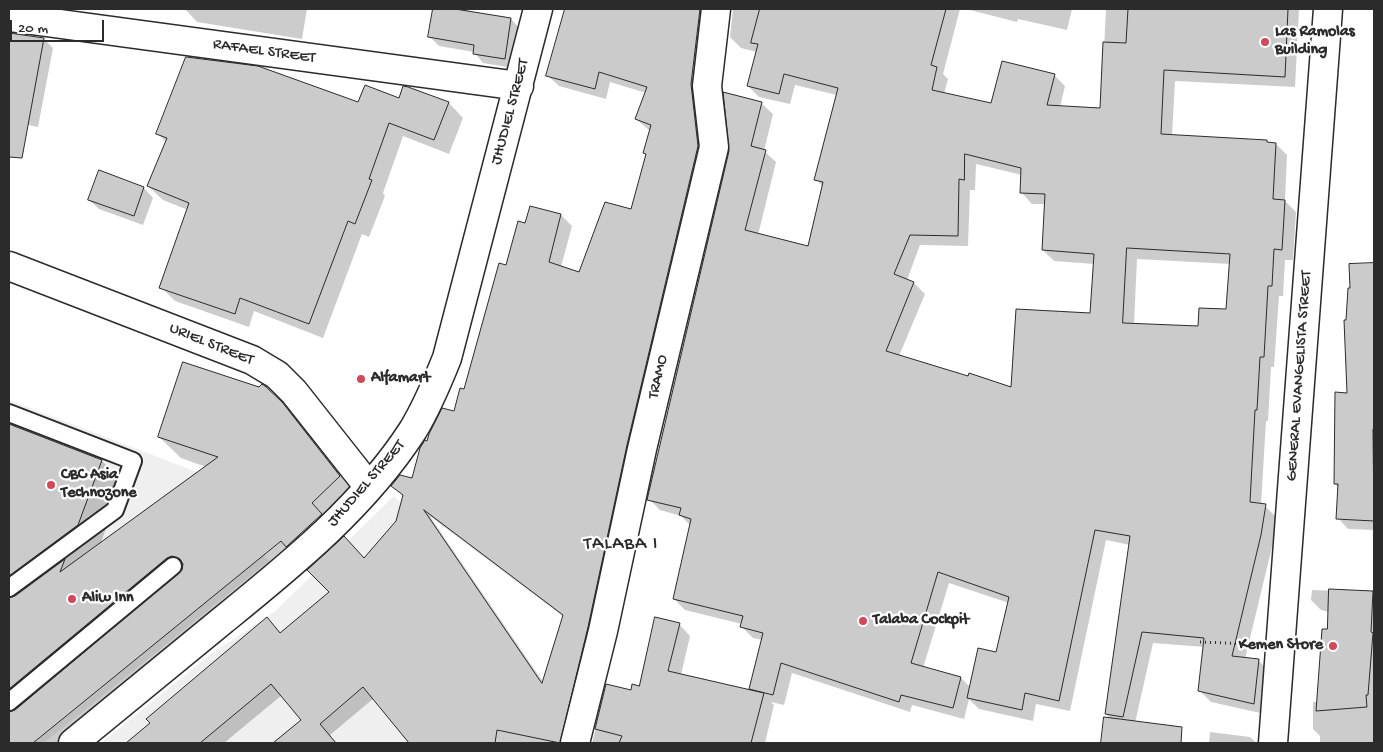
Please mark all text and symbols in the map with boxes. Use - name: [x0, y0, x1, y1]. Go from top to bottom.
- scale bar: [12, 10, 106, 42]
- text: 20 m: [18, 20, 48, 38]
- place label: Las Ramolas Building: [1275, 23, 1355, 61]
- street label: RAFAEL STREET: [212, 35, 316, 69]
- marker: Las Ramolas Building: [1259, 36, 1271, 48]
- street label: JHUDIEL STREET: [488, 57, 534, 167]
- street label: GENERAL EVANGELISTA STREET: [1283, 270, 1317, 482]
- street label: URIEL STREET: [166, 319, 256, 371]
- street label: TRAMO: [645, 353, 673, 401]
- place label: Alfamart: [371, 369, 430, 389]
- marker: Alfamart: [355, 373, 367, 385]
- street label: JHUDIEL STREET: [324, 437, 410, 531]
- place label: CBC Asia Technozone: [61, 466, 137, 504]
- marker: CBC Asia Technozone: [45, 479, 57, 491]
- district label: TALABA I: [583, 534, 659, 556]
- place label: Aliw Inn: [82, 589, 134, 609]
- marker: Aliw Inn: [66, 593, 78, 605]
- place label: Talaba Cockpit: [873, 611, 969, 631]
- marker: Talaba Cockpit: [857, 615, 869, 627]
- place label: Kemen Store: [1239, 636, 1323, 656]
- marker: Kemen Store: [1327, 640, 1339, 652]

